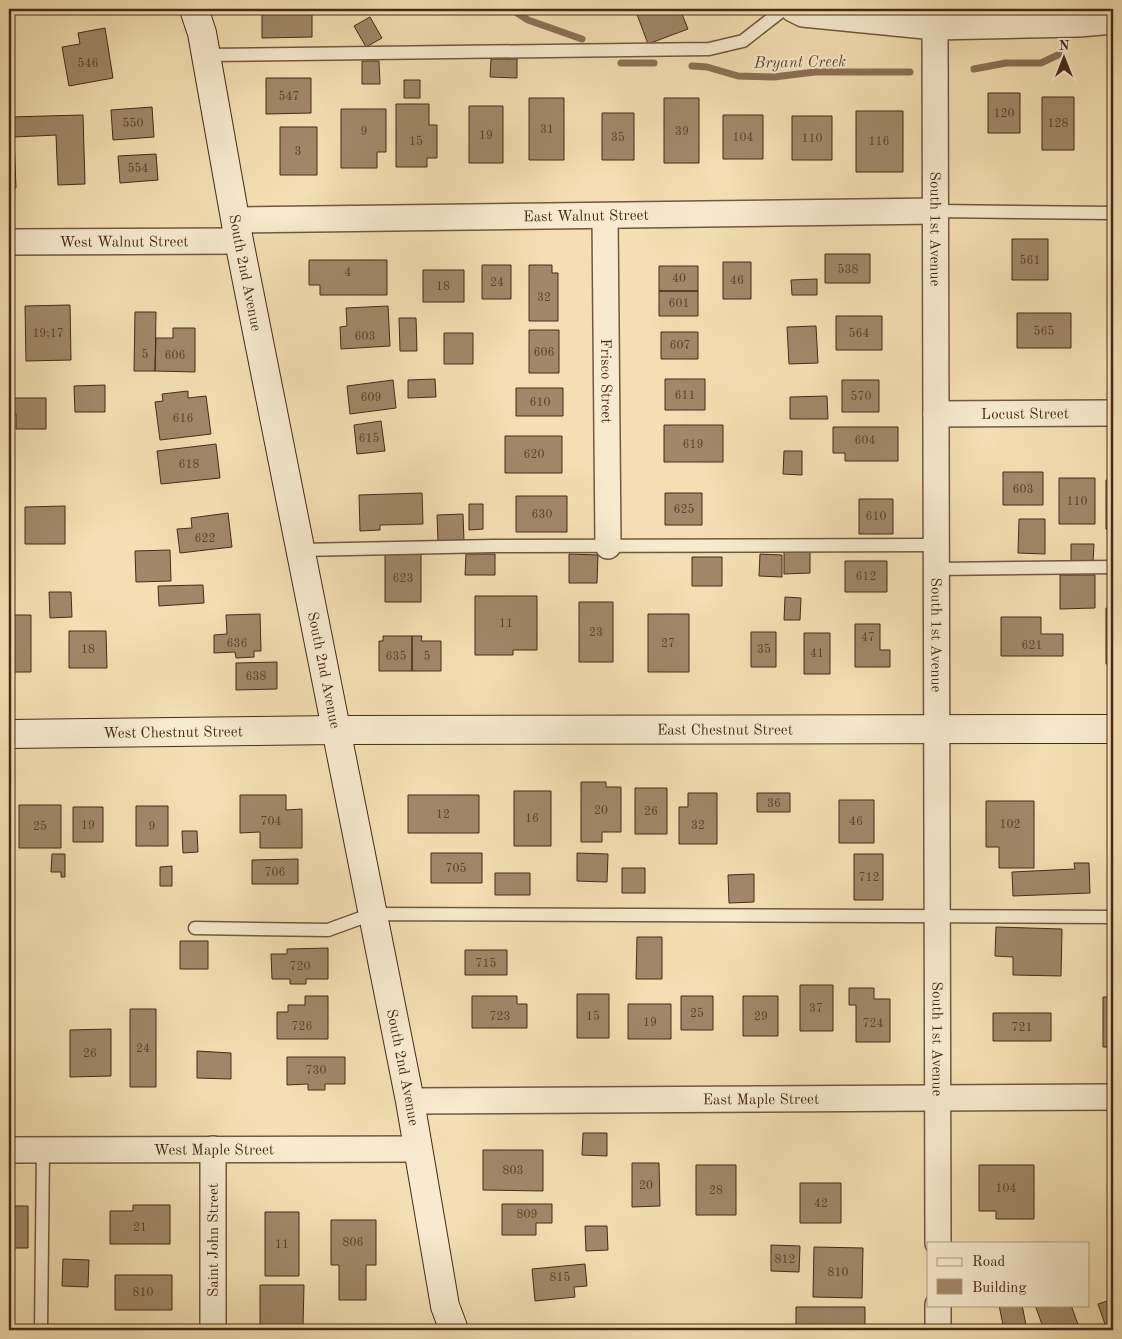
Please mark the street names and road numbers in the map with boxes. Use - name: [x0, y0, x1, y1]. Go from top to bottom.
- street label: South 1st Avenue: [926, 172, 942, 287]
- street label: East Walnut Street: [523, 209, 649, 225]
- street label: South 2nd Avenue: [225, 213, 263, 333]
- street label: West Walnut Street: [59, 235, 189, 251]
- street label: Frisco Street: [597, 338, 613, 424]
- street label: Locust Street: [981, 407, 1069, 423]
- street label: South 1st Avenue: [927, 578, 943, 693]
- street label: South 2nd Avenue: [304, 611, 342, 730]
- street label: East Chestnut Street: [657, 723, 793, 739]
- street label: West Chestnut Street: [103, 725, 243, 742]
- street label: South 1st Avenue: [928, 982, 944, 1097]
- street label: South 2nd Avenue: [383, 1008, 420, 1127]
- street label: East Maple Street: [703, 1093, 819, 1108]
- street label: West Maple Street: [154, 1143, 274, 1159]
- street label: Saint John Street: [207, 1183, 222, 1297]

